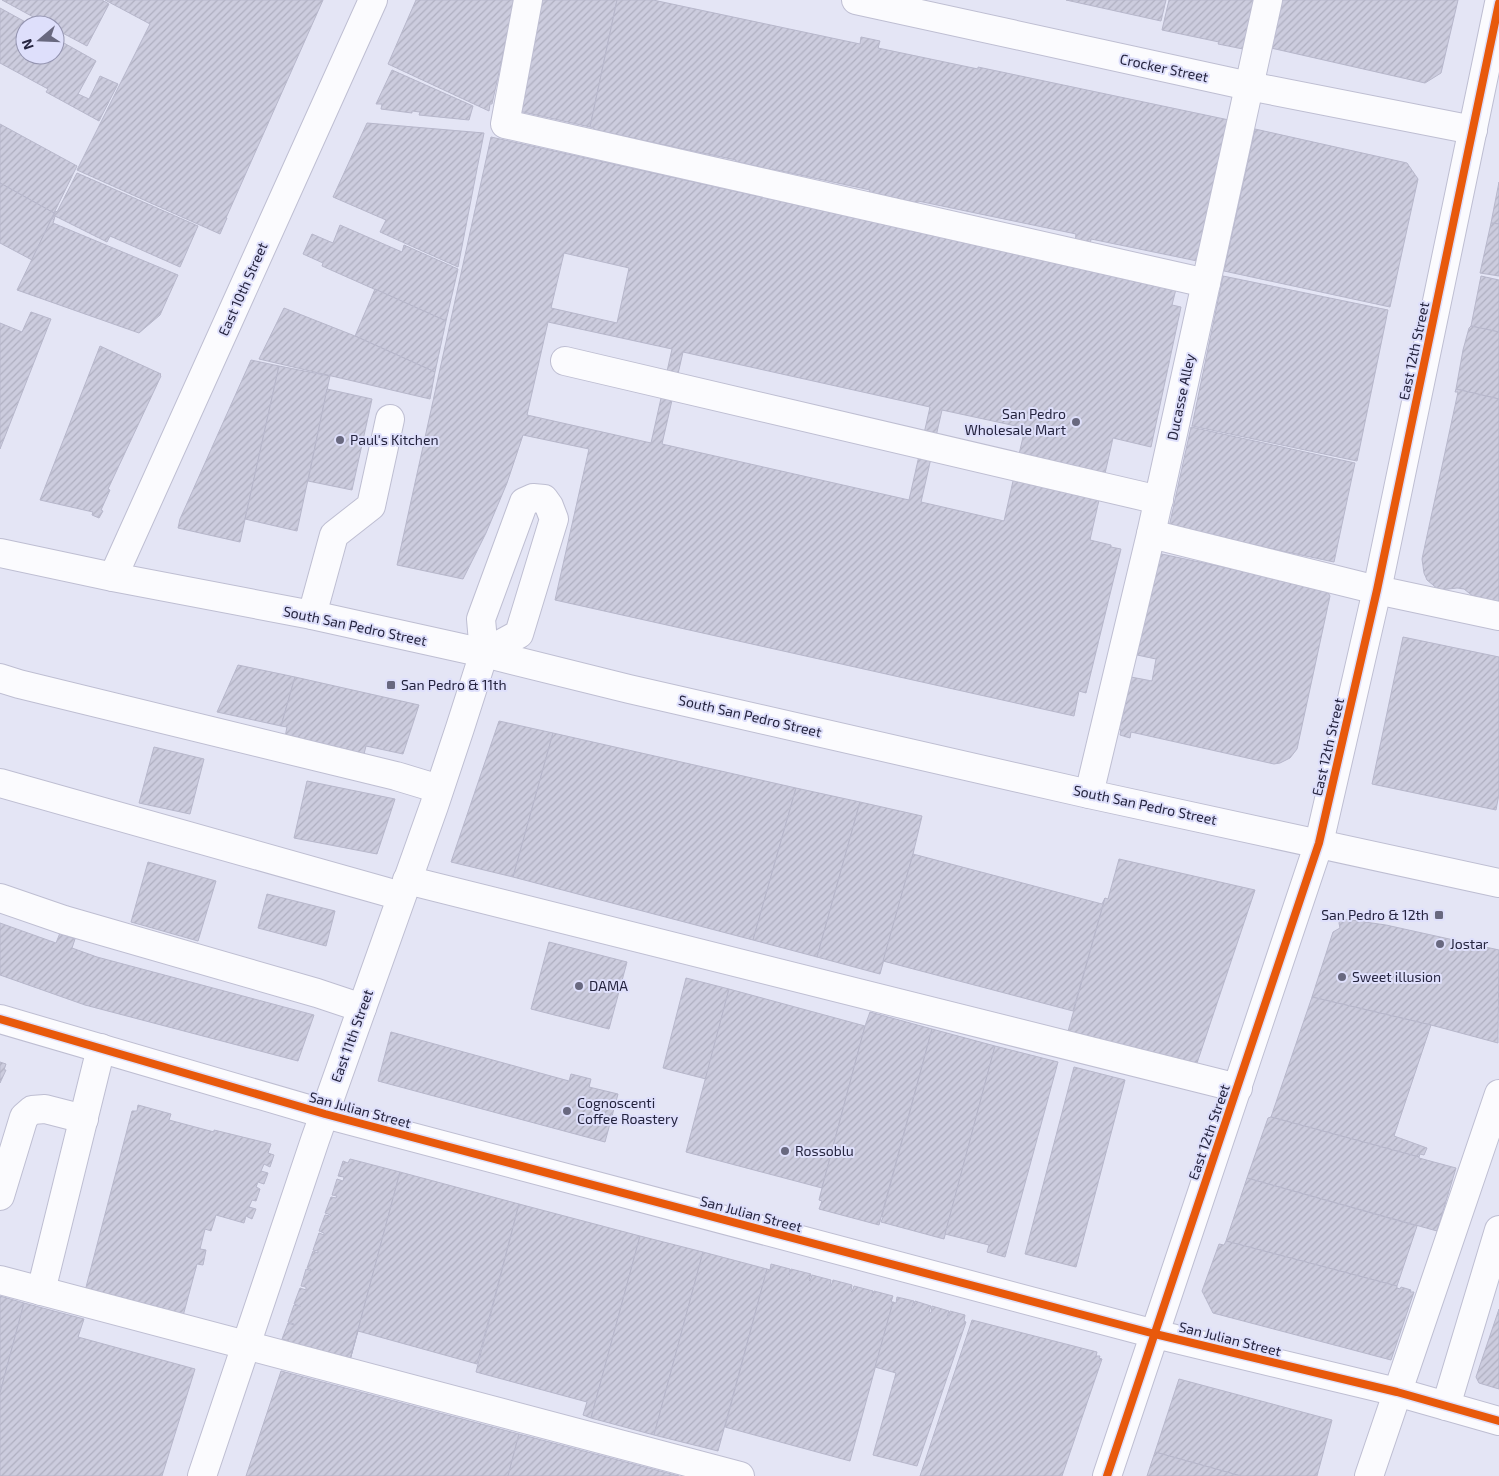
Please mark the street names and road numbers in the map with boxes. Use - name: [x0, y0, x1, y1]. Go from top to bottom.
- street label: Crocker Street: [1118, 50, 1210, 85]
- street label: East 10th Street: [214, 239, 271, 338]
- street label: East 12th Street: [1395, 300, 1432, 402]
- street label: Ducasse Alley: [1163, 351, 1198, 442]
- street label: South San Pedro Street: [282, 602, 428, 649]
- street label: South San Pedro Street: [677, 691, 823, 740]
- street label: East 12th Street: [1308, 696, 1347, 798]
- street label: South San Pedro Street: [1072, 781, 1218, 828]
- street label: East 11th Street: [327, 987, 376, 1085]
- street label: East 12th Street: [1184, 1082, 1233, 1182]
- street label: San Julian Street: [307, 1088, 413, 1131]
- street label: San Julian Street: [698, 1192, 804, 1235]
- street label: San Julian Street: [1177, 1318, 1283, 1359]

